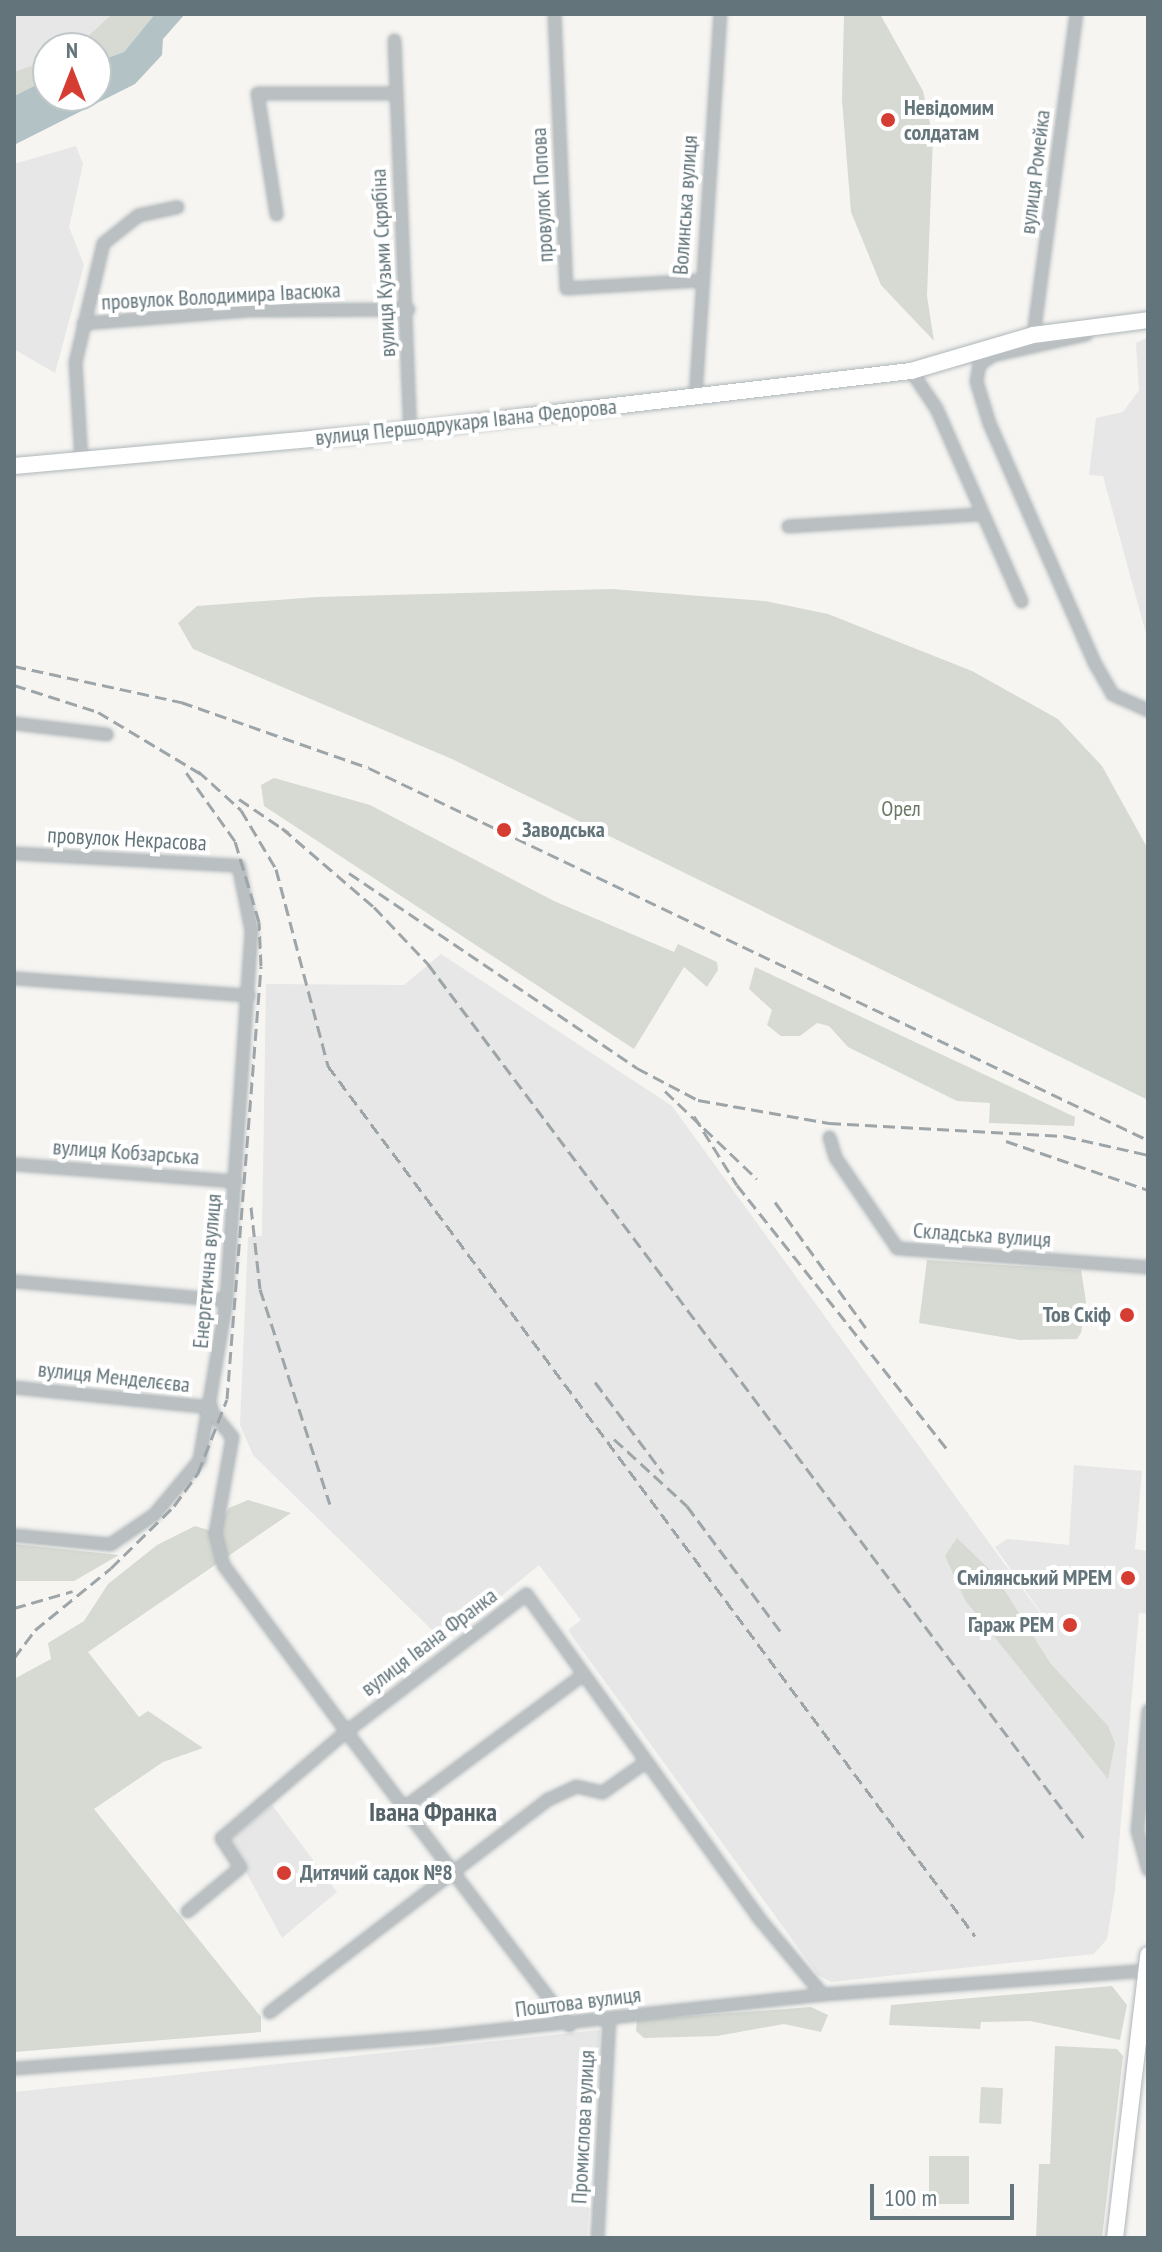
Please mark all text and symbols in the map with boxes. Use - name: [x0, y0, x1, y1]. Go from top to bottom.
- north arrow: [32, 32, 112, 112]
- text: N: [66, 36, 78, 64]
- place label: Невідомим солдатам: [904, 94, 994, 146]
- street label: вулиця Ромейка: [1014, 109, 1056, 235]
- marker: Невідомим солдатам: [879, 111, 897, 129]
- street label: провулок Попова: [525, 127, 559, 263]
- street label: Волинська вулиця: [667, 134, 703, 276]
- street label: вулиця Кузьми Скрябіна: [365, 168, 401, 358]
- street label: провулок Володимира Івасюка: [101, 277, 341, 315]
- street label: вулиця Першодрукаря Івана Федорова: [314, 393, 618, 451]
- park label: Орел: [881, 796, 921, 822]
- place label: Заводська: [522, 817, 605, 843]
- marker: Заводська: [493, 819, 515, 841]
- street label: провулок Некрасова: [47, 822, 207, 856]
- street label: вулиця Кобзарська: [52, 1134, 200, 1170]
- street label: Енергетична вулиця: [187, 1193, 227, 1349]
- street label: Складська вулиця: [912, 1217, 1052, 1253]
- place label: Тов Скіф: [1043, 1302, 1111, 1328]
- marker: Тов Скіф: [1118, 1306, 1136, 1324]
- street label: вулиця Менделєєва: [37, 1356, 191, 1398]
- place label: Смілянський МРЕМ: [957, 1565, 1112, 1591]
- marker: Смілянський МРЕМ: [1119, 1569, 1137, 1587]
- street label: вулиця Івана Франка: [356, 1582, 502, 1702]
- place label: Гараж РЕМ: [968, 1612, 1054, 1638]
- marker: Гараж РЕМ: [1061, 1616, 1079, 1634]
- district label: Івана Франка: [369, 1796, 497, 1828]
- place label: Дитячий садок №8: [300, 1860, 453, 1886]
- marker: Дитячий садок №8: [275, 1864, 293, 1882]
- street label: Поштова вулиця: [514, 1981, 642, 2023]
- street label: Промислова вулиця: [566, 2049, 600, 2205]
- scale bar: [874, 2168, 1018, 2218]
- text: 100 m: [884, 2182, 937, 2213]

